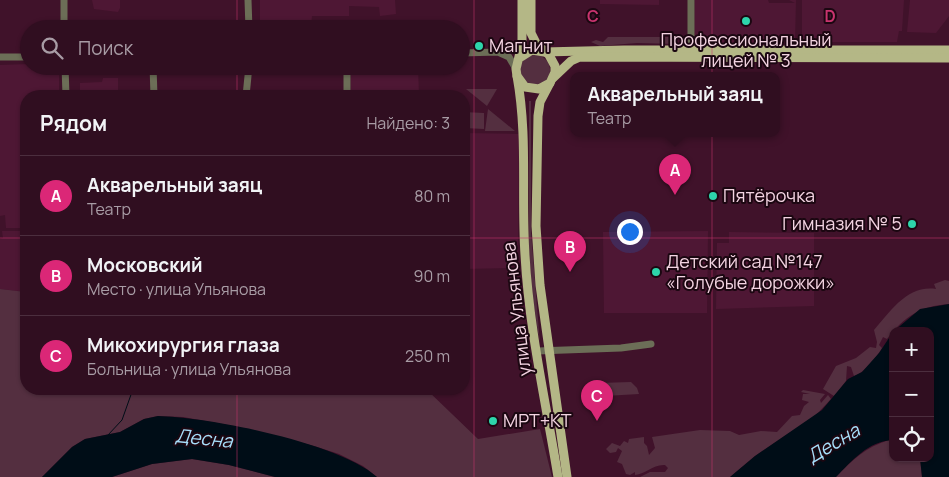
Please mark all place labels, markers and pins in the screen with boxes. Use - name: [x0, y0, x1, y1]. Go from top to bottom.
- marker: Профессиональный лицей № 3: [740, 15, 752, 27]
- place label: Профессиональный лицей № 3: [660, 27, 832, 72]
- place label: Магнит: [489, 33, 553, 57]
- marker: Магнит: [473, 40, 485, 52]
- pin: A: [659, 154, 691, 195]
- place label: Пятёрочка: [723, 183, 815, 207]
- marker: Пятёрочка: [707, 190, 719, 202]
- place label: Гимназия № 5: [782, 211, 902, 235]
- marker: Гимназия № 5: [906, 218, 918, 230]
- pin: B: [554, 231, 586, 272]
- place label: Детский сад №147 «Голубые дорожки»: [666, 249, 835, 294]
- marker: Детский сад №147 «Голубые дорожки»: [650, 266, 662, 278]
- pin: C: [581, 380, 613, 421]
- place label: МРТ+КТ: [503, 408, 572, 432]
- marker: МРТ+КТ: [487, 415, 499, 427]

